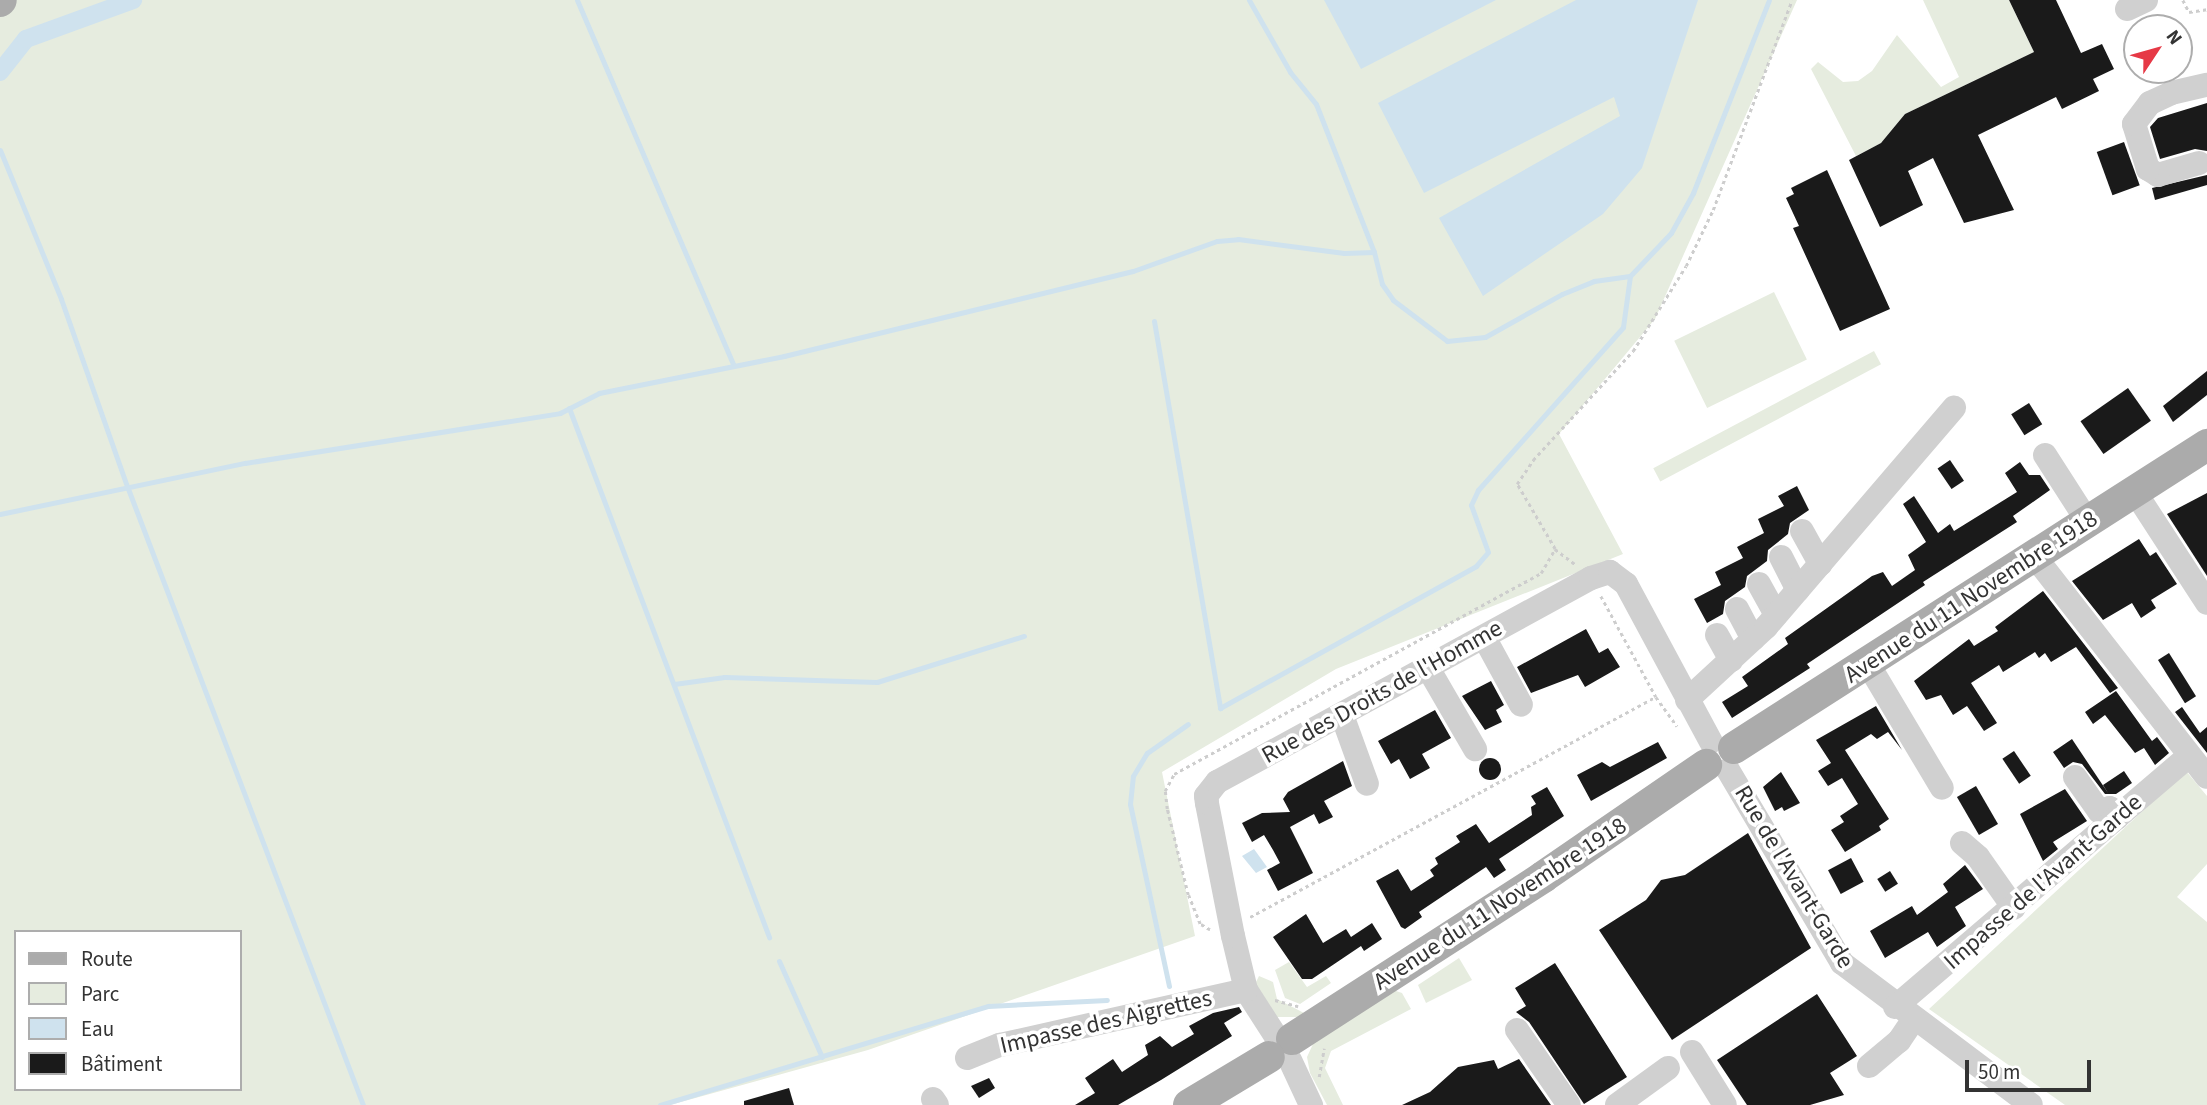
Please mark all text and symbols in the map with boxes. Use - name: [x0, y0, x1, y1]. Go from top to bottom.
- north arrow: [2123, 14, 2193, 84]
- text: N: [2159, 24, 2188, 51]
- street label: Avenue du 11 Novembre 1918: [1839, 504, 2103, 690]
- street label: Rue des Droits de l'Homme: [1257, 614, 1507, 770]
- street label: Rue de l'Avant-Garde: [1728, 780, 1860, 974]
- street label: Impasse de l'Avant-Garde: [1938, 788, 2148, 976]
- street label: Avenue du 11 Novembre 1918: [1368, 811, 1632, 997]
- legend: [14, 930, 242, 1091]
- text: Route: [81, 944, 133, 974]
- text: Parc: [81, 979, 119, 1009]
- street label: Impasse des Aigrettes: [997, 984, 1215, 1060]
- text: Eau: [81, 1014, 114, 1044]
- scale bar: [1969, 1046, 2095, 1090]
- text: Bâtiment: [81, 1049, 162, 1079]
- text: 50 m: [1978, 1057, 2020, 1087]

